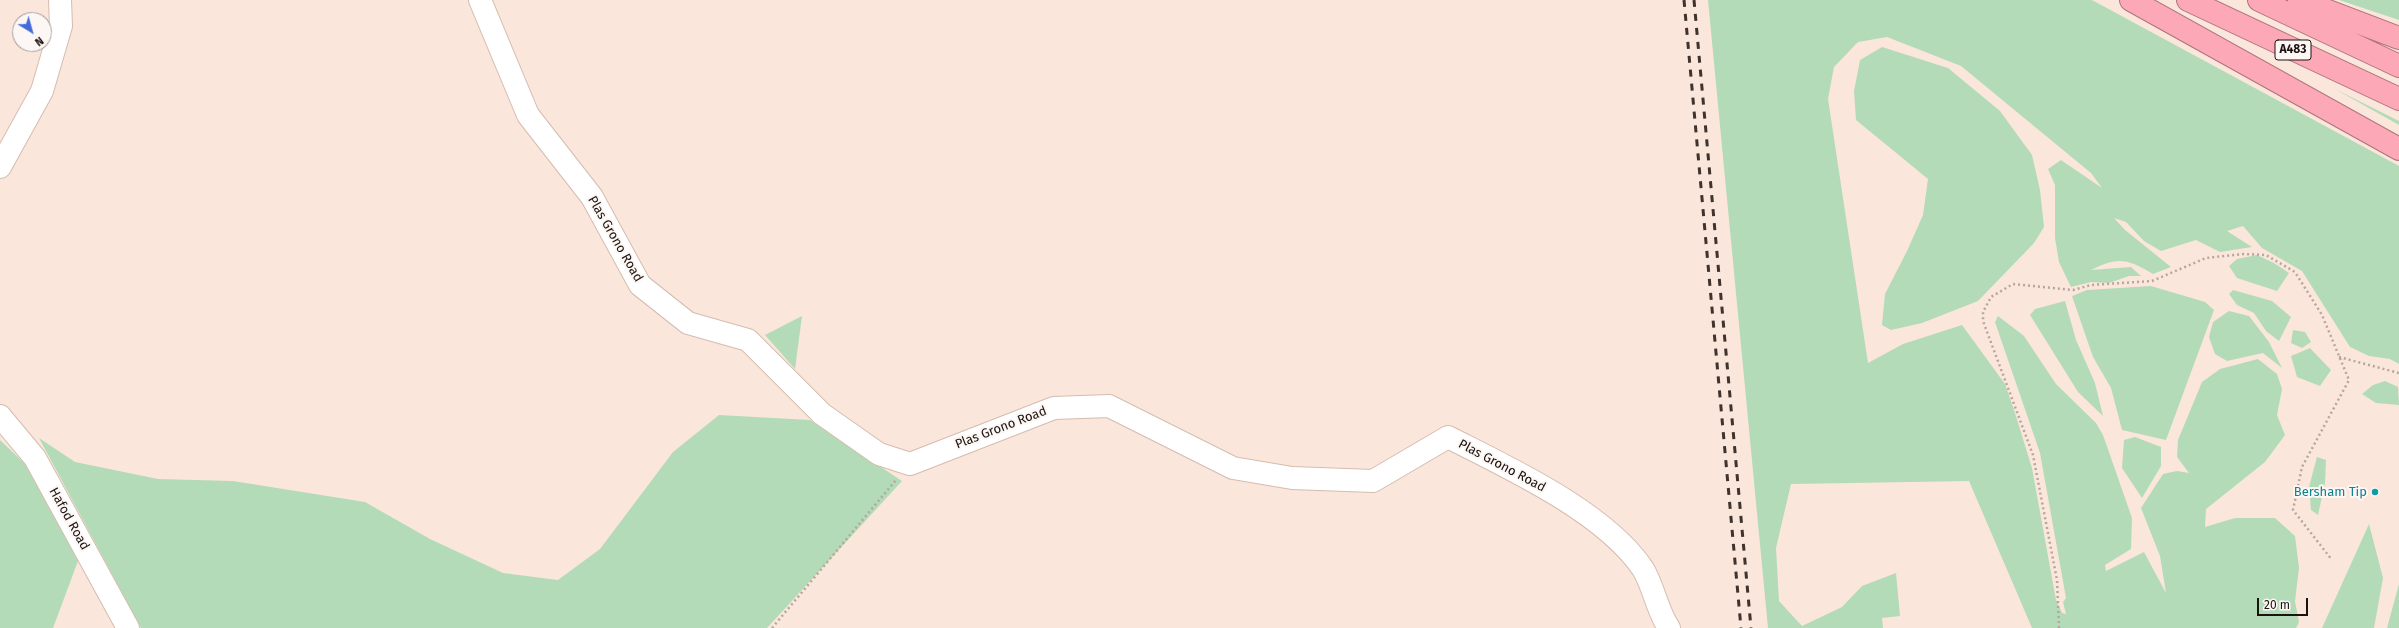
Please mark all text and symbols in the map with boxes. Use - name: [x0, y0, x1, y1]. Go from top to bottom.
- north arrow: [12, 12, 52, 52]
- text: N: [32, 34, 46, 49]
- road number: A483: [2275, 40, 2311, 60]
- street label: Plas Grono Road: [584, 193, 646, 285]
- street label: Plas Grono Road: [953, 403, 1049, 453]
- street label: Plas Grono Road: [1456, 436, 1548, 496]
- place label: Bersham Tip: [2294, 484, 2367, 500]
- street label: Hafod Road: [45, 485, 93, 553]
- marker: Bersham Tip: [2370, 487, 2380, 497]
- scale bar: [2259, 590, 2310, 616]
- text: 20 m: [2264, 598, 2290, 612]

